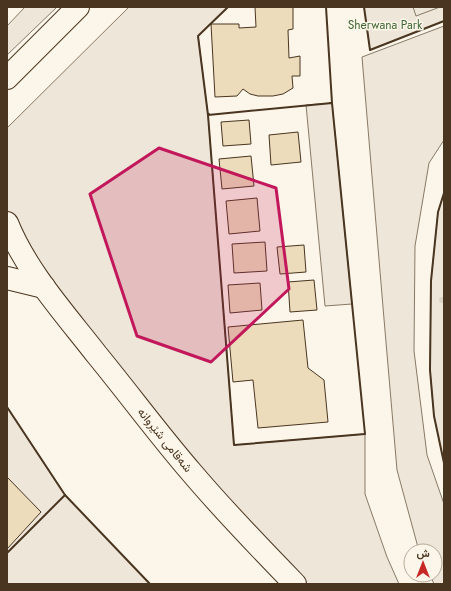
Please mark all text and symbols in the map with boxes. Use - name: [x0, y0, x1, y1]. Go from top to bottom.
- park label: Sherwana Park: [348, 16, 423, 34]
- street label: شەقامی شێروانە: [133, 404, 197, 476]
- north arrow: [403, 543, 443, 583]
- text: ش: [416, 545, 430, 561]

